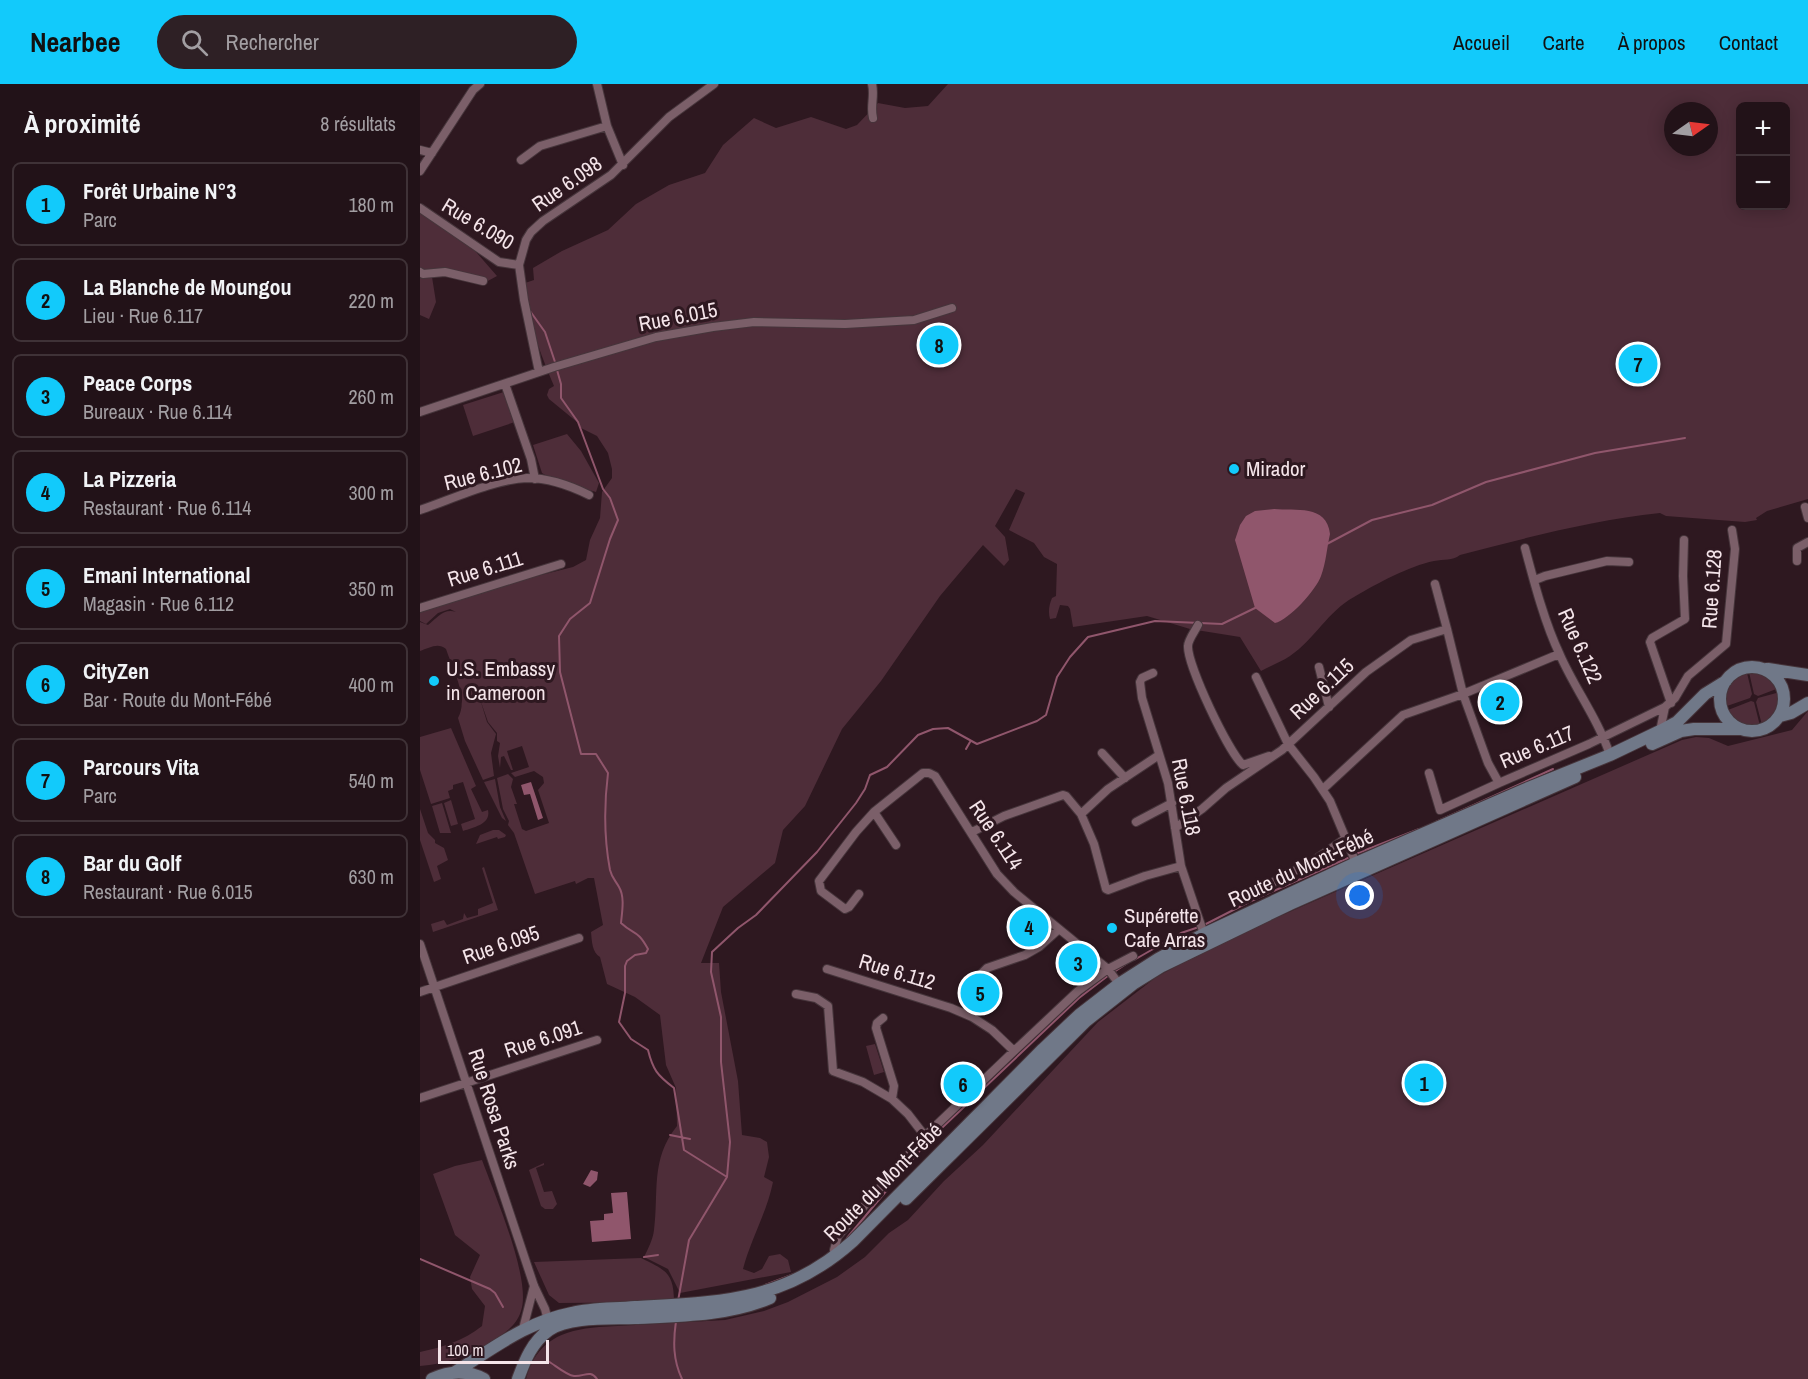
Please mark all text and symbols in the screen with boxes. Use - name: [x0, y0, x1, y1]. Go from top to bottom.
- search box: [157, 15, 577, 69]
- text: Nearbee: [30, 23, 121, 61]
- icon: search: [178, 26, 211, 59]
- text: Rechercher: [226, 27, 319, 57]
- text: Accueil: [1453, 28, 1510, 57]
- text: Carte: [1543, 28, 1585, 57]
- text: À propos: [1618, 28, 1686, 57]
- text: Contact: [1719, 28, 1778, 57]
- north arrow: [1664, 102, 1718, 156]
- map controls: [1736, 102, 1790, 210]
- button: +: [1736, 102, 1790, 156]
- text: À proximité: [24, 106, 141, 141]
- text: 8 résultats: [320, 110, 396, 137]
- street label: Rue 6.098: [526, 149, 608, 218]
- button: −: [1736, 156, 1790, 210]
- text: Forêt Urbaine N°3: [83, 176, 236, 206]
- text: 1: [41, 191, 50, 218]
- text: 180 m: [348, 191, 394, 218]
- street label: Rue 6.090: [437, 191, 520, 256]
- text: Parc: [83, 206, 117, 233]
- text: La Blanche de Moungou: [83, 272, 292, 302]
- text: 2: [41, 287, 50, 314]
- text: 220 m: [348, 287, 394, 314]
- street label: Rue 6.015: [636, 295, 720, 338]
- text: Lieu · Rue 6.117: [83, 302, 203, 329]
- pin: 8: [920, 322, 958, 368]
- pin: 7: [1618, 342, 1658, 386]
- text: Peace Corps: [83, 368, 192, 398]
- text: 3: [41, 383, 50, 410]
- text: 260 m: [348, 383, 394, 410]
- text: Bureaux · Rue 6.114: [83, 398, 232, 425]
- street label: Rue 6.102: [441, 450, 525, 497]
- place label: Mirador: [1246, 454, 1306, 483]
- marker: Mirador: [1227, 462, 1241, 476]
- text: La Pizzeria: [83, 464, 176, 494]
- text: 4: [41, 479, 50, 506]
- text: 300 m: [348, 479, 394, 506]
- text: Restaurant · Rue 6.114: [83, 494, 251, 521]
- street label: Rue 6.111: [444, 543, 526, 594]
- street label: Rue 6.128: [1694, 548, 1729, 630]
- text: Emani International: [83, 560, 250, 590]
- text: 5: [41, 575, 50, 602]
- text: 350 m: [348, 575, 394, 602]
- text: Magasin · Rue 6.112: [83, 590, 234, 617]
- street label: Rue 6.122: [1551, 604, 1610, 688]
- street label: Rue 6.115: [1283, 651, 1360, 726]
- place label: U.S. Embassy in Cameroon: [446, 654, 555, 707]
- text: CityZen: [83, 656, 149, 686]
- text: 6: [41, 671, 50, 698]
- text: 400 m: [348, 671, 394, 698]
- marker: U.S. Embassy in Cameroon: [427, 674, 441, 688]
- pin: 2: [1480, 680, 1520, 724]
- text: Bar · Route du Mont-Fébé: [83, 686, 272, 713]
- street label: Rue 6.117: [1495, 718, 1578, 775]
- text: Parcours Vita: [83, 752, 199, 782]
- street label: Rue 6.118: [1165, 756, 1208, 838]
- text: 7: [41, 767, 50, 794]
- text: 540 m: [348, 767, 394, 794]
- text: Parc: [83, 782, 117, 809]
- street label: Rue 6.114: [963, 794, 1031, 876]
- street label: Route du Mont-Fébé: [1223, 821, 1378, 914]
- text: Bar du Golf: [83, 848, 181, 878]
- text: 8: [41, 863, 50, 890]
- text: 630 m: [348, 863, 394, 890]
- text: Restaurant · Rue 6.015: [83, 878, 253, 905]
- your location: [1345, 881, 1374, 910]
- place label: Supérette Cafe Arras: [1124, 901, 1205, 954]
- pin: 4: [1010, 904, 1048, 950]
- street label: Rue 6.095: [459, 918, 543, 971]
- marker: Supérette Cafe Arras: [1105, 921, 1119, 935]
- pin: 3: [1058, 940, 1098, 986]
- street label: Rue 6.112: [856, 946, 939, 997]
- pin: 5: [960, 970, 1000, 1016]
- street label: Rue 6.091: [501, 1012, 586, 1065]
- street label: Rue Rosa Parks: [461, 1045, 528, 1173]
- pin: 1: [1404, 1060, 1444, 1106]
- pin: 6: [944, 1062, 982, 1106]
- street label: Route du Mont-Fébé: [817, 1116, 948, 1247]
- scale bar: [438, 1337, 549, 1364]
- text: 100 m: [447, 1339, 483, 1361]

